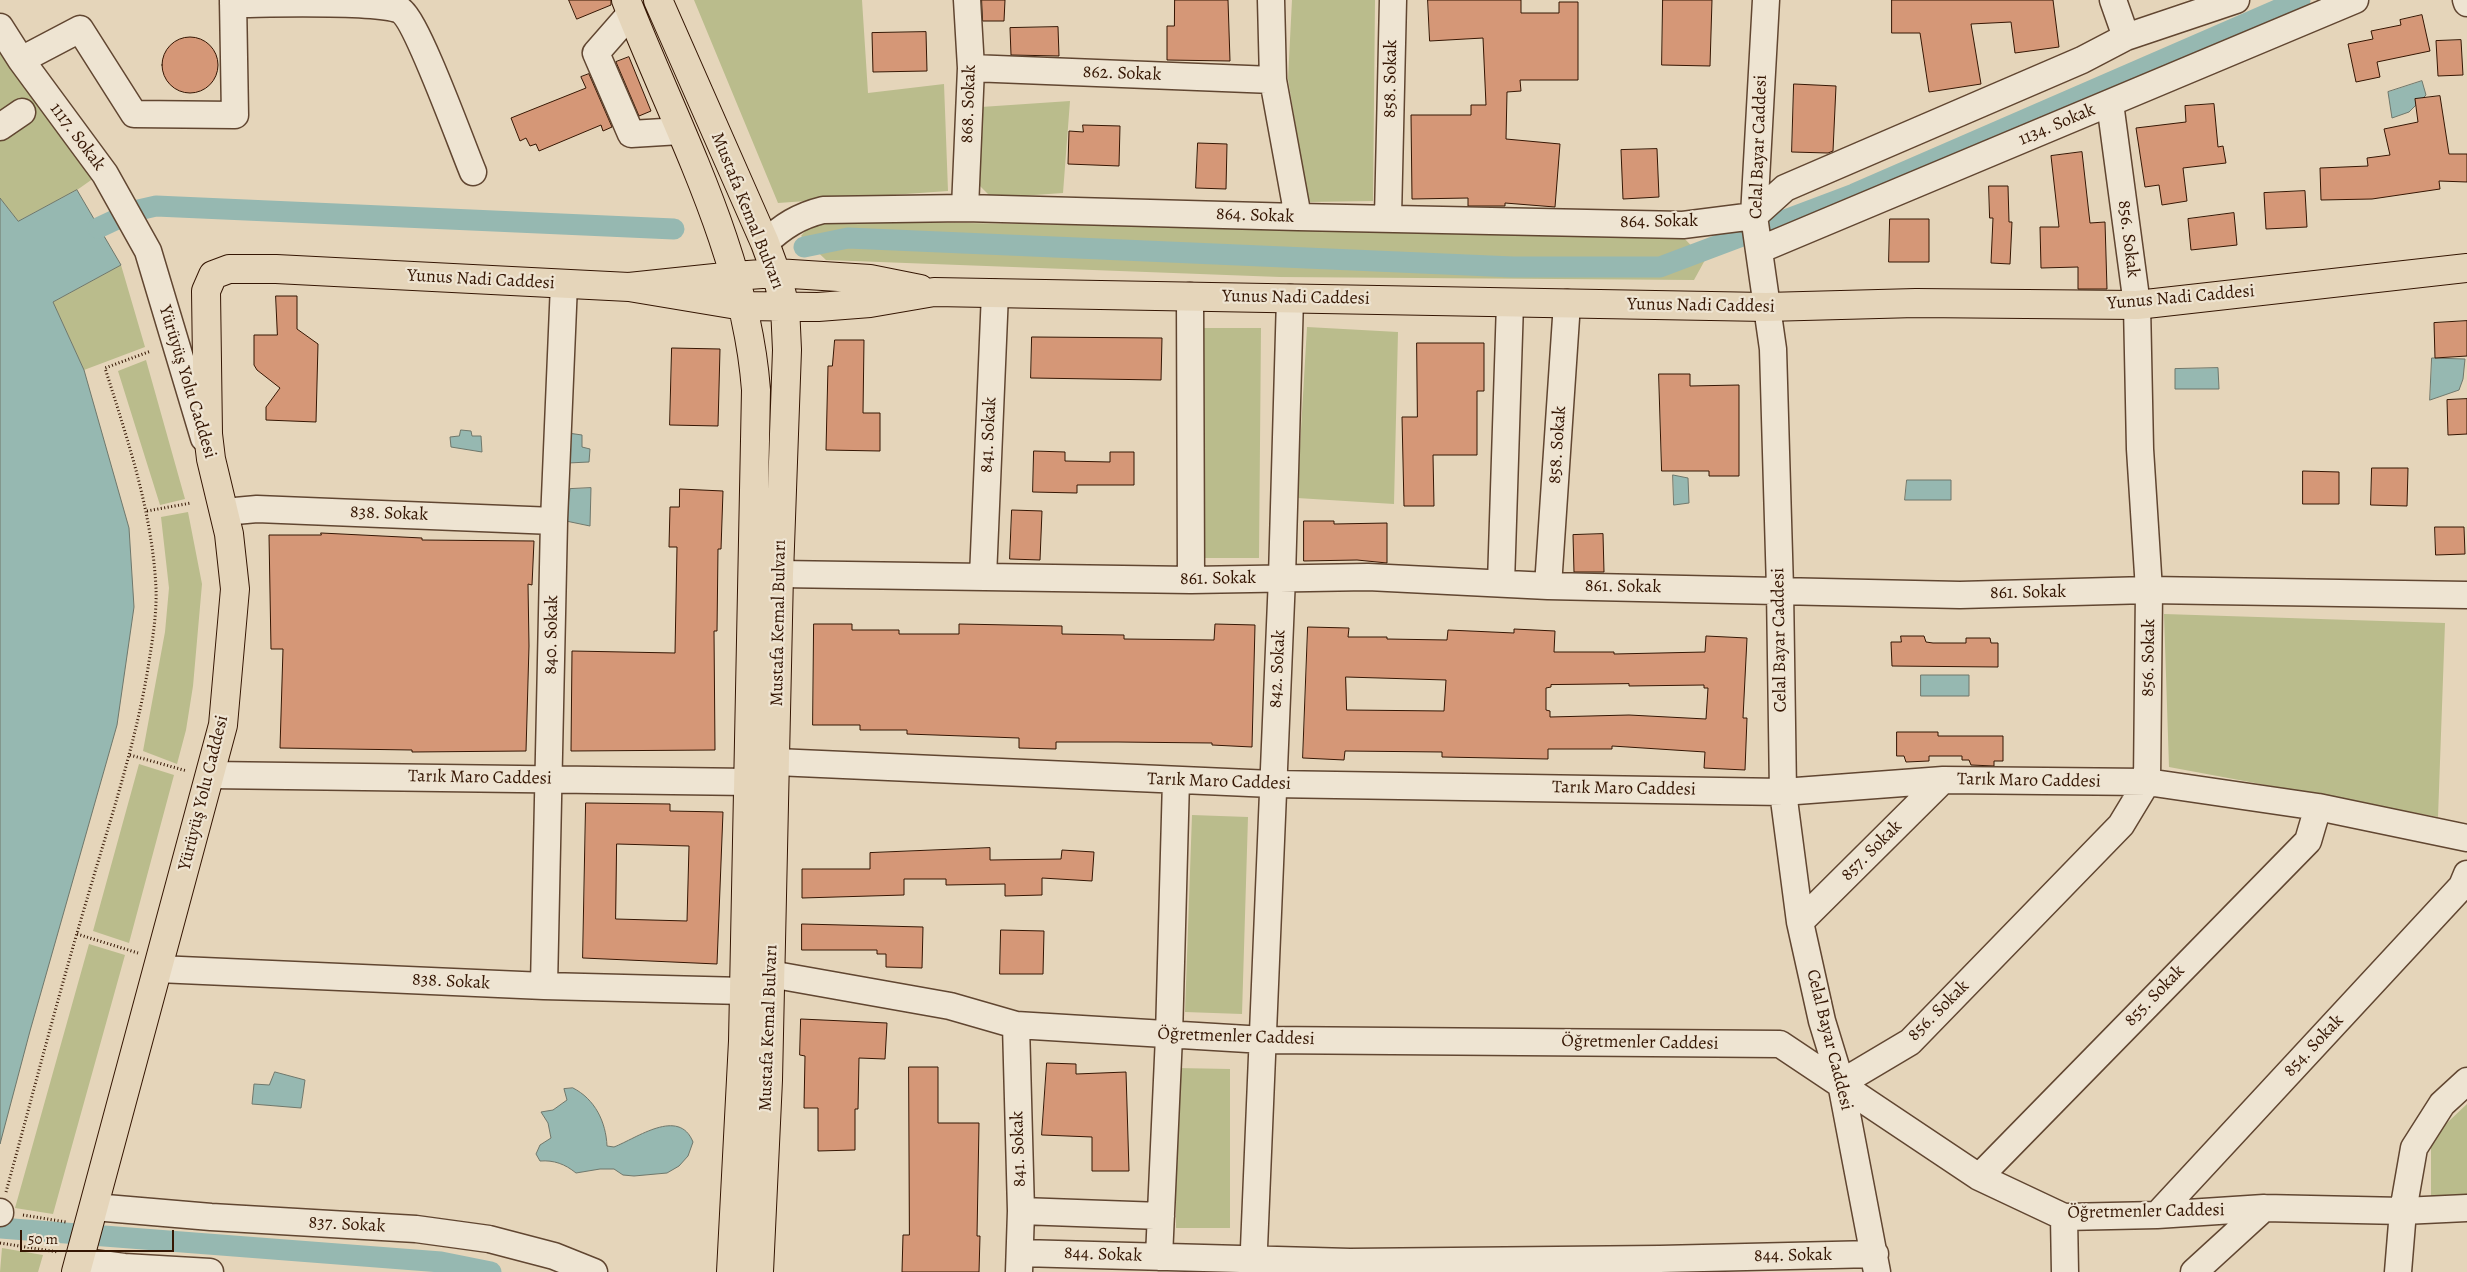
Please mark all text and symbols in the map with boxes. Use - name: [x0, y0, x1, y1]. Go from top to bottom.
- street label: 858. Sokak: [1380, 40, 1402, 118]
- street label: 862. Sokak: [1082, 62, 1162, 86]
- street label: 868. Sokak: [957, 64, 981, 144]
- street label: Celal Bayar Caddesi: [1746, 74, 1772, 220]
- street label: 1117. Sokak: [45, 99, 109, 175]
- street label: 1134. Sokak: [2015, 99, 2099, 151]
- street label: Mustafa Kemal Bulvarı: [706, 130, 788, 292]
- street label: 856. Sokak: [2113, 199, 2143, 279]
- street label: 864. Sokak: [1215, 204, 1295, 228]
- street label: 864. Sokak: [1620, 211, 1698, 233]
- street label: Yunus Nadi Caddesi: [407, 265, 555, 295]
- street label: Yunus Nadi Caddesi: [2106, 281, 2256, 315]
- street label: Yunus Nadi Caddesi: [1222, 286, 1370, 310]
- street label: Yunus Nadi Caddesi: [1627, 294, 1775, 318]
- street label: Yürüyüş Yolu Caddesi: [153, 303, 221, 461]
- street label: 841. Sokak: [976, 396, 1002, 474]
- street label: 858. Sokak: [1544, 405, 1572, 485]
- street label: 838. Sokak: [350, 502, 428, 526]
- street label: Mustafa Kemal Bulvarı: [767, 539, 791, 707]
- street label: 861. Sokak: [1180, 568, 1256, 590]
- street label: Celal Bayar Caddesi: [1768, 568, 1792, 712]
- street label: 861. Sokak: [1585, 576, 1661, 598]
- street label: 861. Sokak: [1990, 582, 2066, 604]
- street label: 840. Sokak: [541, 595, 563, 675]
- street label: 856. Sokak: [2138, 619, 2160, 697]
- street label: 842. Sokak: [1265, 629, 1291, 709]
- street label: Yürüyüş Yolu Caddesi: [174, 713, 234, 873]
- street label: Tarık Maro Caddesi: [408, 766, 552, 790]
- street label: Tarık Maro Caddesi: [1147, 769, 1291, 795]
- street label: Tarık Maro Caddesi: [1957, 769, 2101, 793]
- street label: Tarık Maro Caddesi: [1552, 777, 1696, 801]
- street label: 857. Sokak: [1837, 816, 1907, 886]
- street label: Mustafa Kemal Bulvarı: [755, 944, 783, 1112]
- street label: 855. Sokak: [2120, 961, 2190, 1031]
- street label: Celal Bayar Caddesi: [1801, 967, 1857, 1113]
- street label: 838. Sokak: [411, 969, 491, 995]
- street label: 856. Sokak: [1904, 976, 1974, 1046]
- street label: 854. Sokak: [2280, 1010, 2348, 1082]
- street label: Öğretmenler Caddesi: [1157, 1023, 1315, 1051]
- street label: Öğretmenler Caddesi: [1561, 1031, 1719, 1055]
- street label: 841. Sokak: [1007, 1111, 1031, 1187]
- street label: Öğretmenler Caddesi: [2067, 1200, 2225, 1224]
- street label: 837. Sokak: [308, 1212, 386, 1238]
- scale bar: [22, 1220, 176, 1252]
- text: 50 m: [28, 1229, 58, 1249]
- street label: 844. Sokak: [1064, 1243, 1142, 1267]
- street label: 844. Sokak: [1754, 1245, 1832, 1267]

